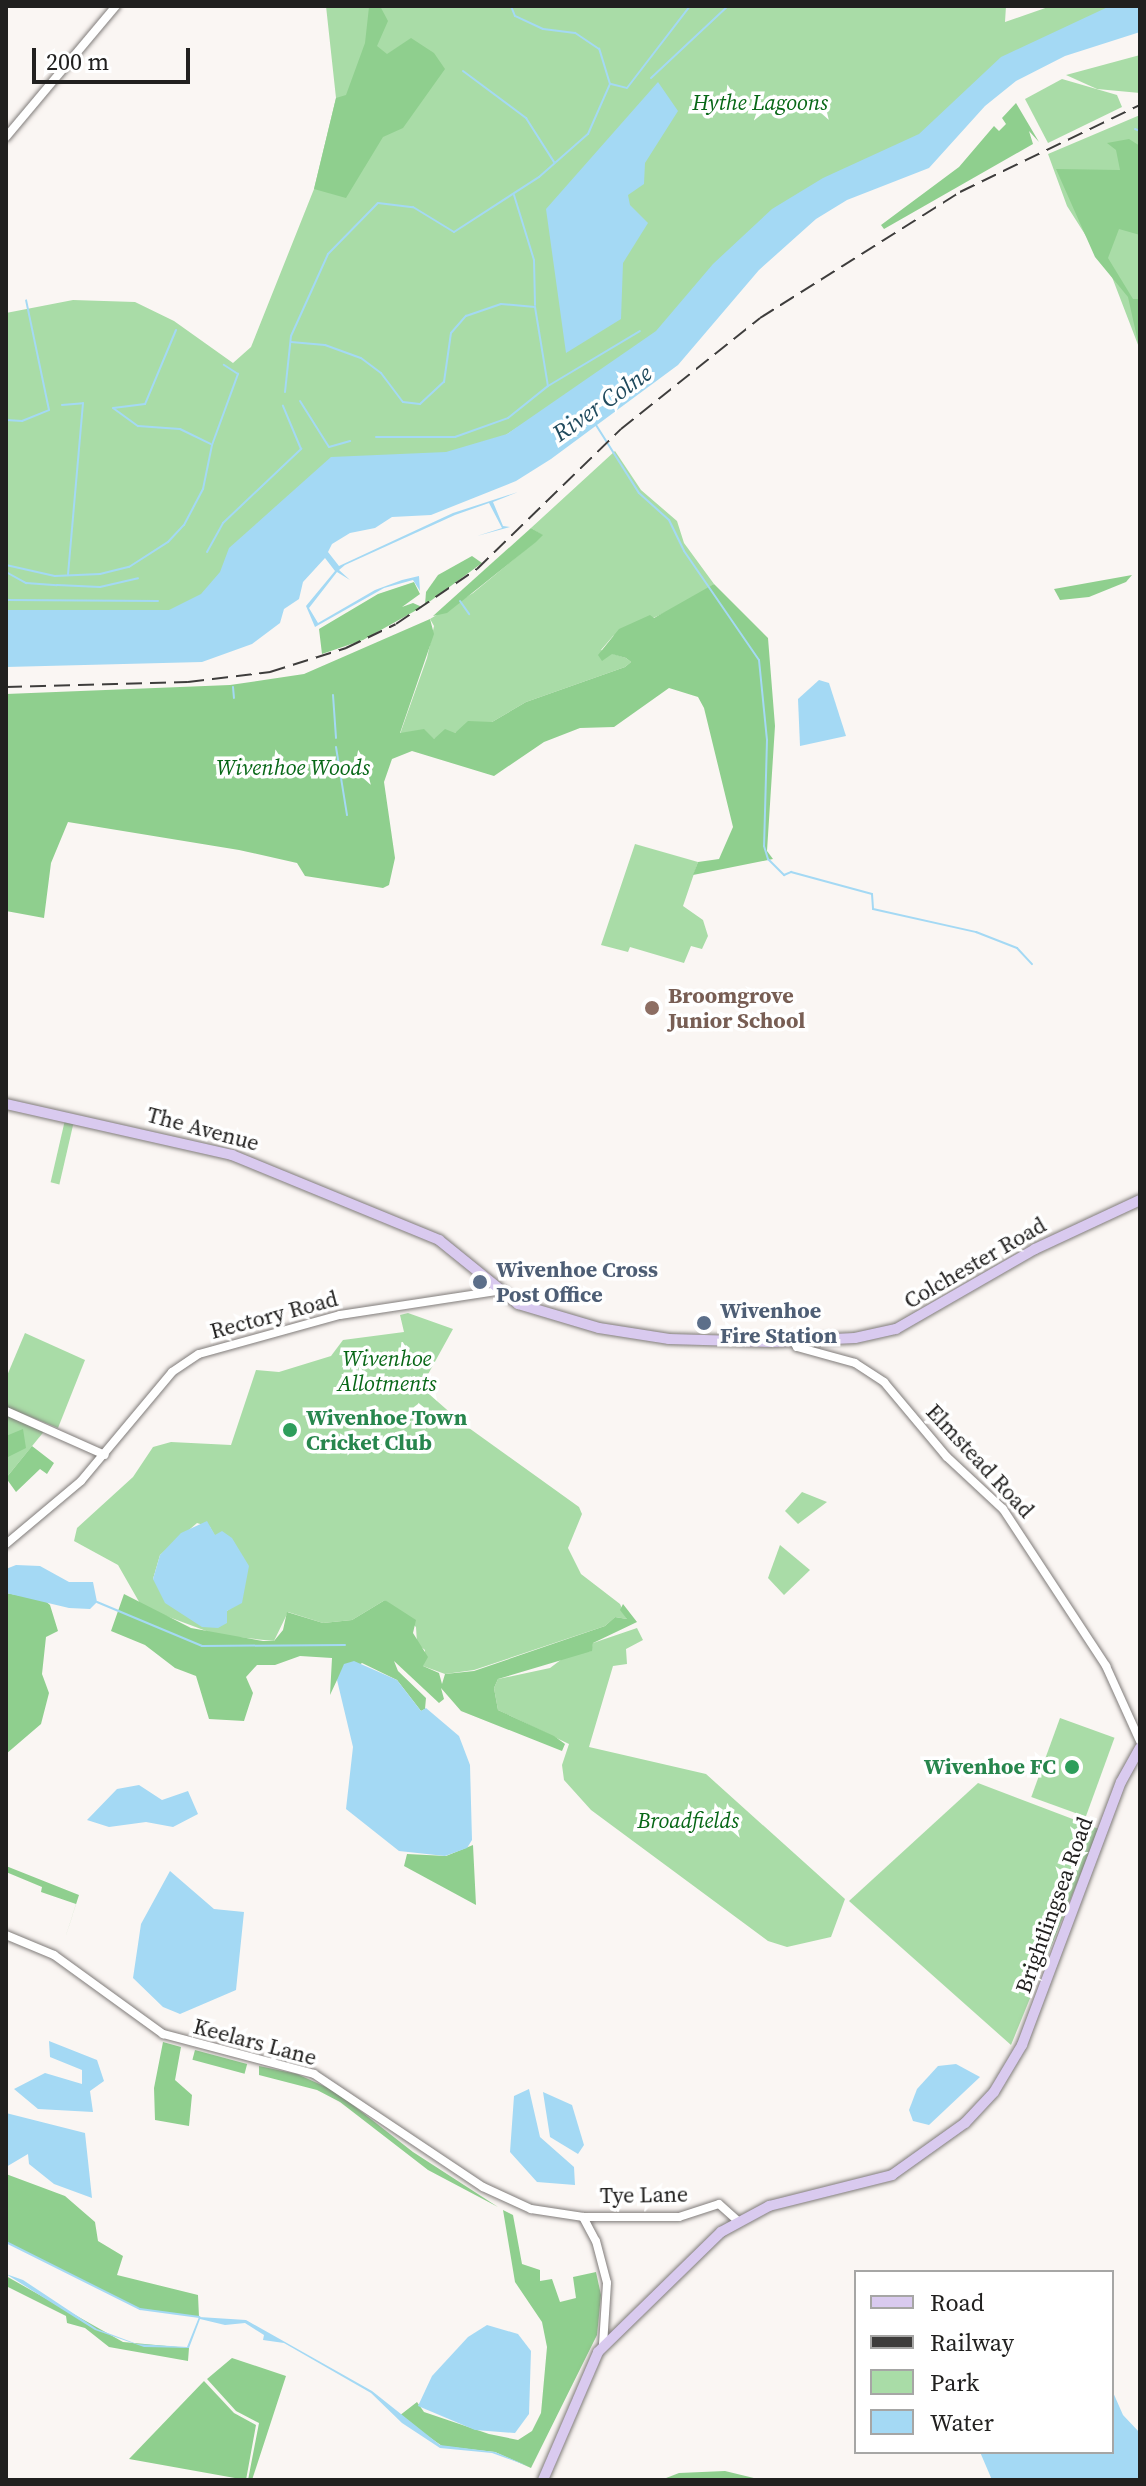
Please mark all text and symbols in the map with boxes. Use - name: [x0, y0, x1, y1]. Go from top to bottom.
- scale bar: [36, 32, 194, 82]
- text: 200 m: [46, 45, 109, 78]
- park label: Hythe Lagoons: [692, 90, 828, 116]
- water label: River Colne: [547, 358, 657, 448]
- park label: Wivenhoe Woods: [216, 755, 370, 781]
- place label: Broomgrove Junior School: [668, 982, 805, 1034]
- marker: Broomgrove Junior School: [643, 999, 661, 1017]
- street label: The Avenue: [144, 1101, 262, 1157]
- street label: Colchester Road: [899, 1212, 1051, 1314]
- place label: Wivenhoe Cross Post Office: [496, 1256, 658, 1308]
- marker: Wivenhoe Cross Post Office: [471, 1273, 489, 1291]
- street label: Rectory Road: [207, 1285, 341, 1345]
- place label: Wivenhoe Fire Station: [720, 1297, 837, 1348]
- marker: Wivenhoe Fire Station: [695, 1314, 713, 1332]
- park label: Wivenhoe Allotments: [338, 1345, 436, 1396]
- street label: Elmstead Road: [921, 1399, 1039, 1523]
- place label: Wivenhoe Town Cricket Club: [306, 1404, 467, 1456]
- marker: Wivenhoe Town Cricket Club: [281, 1421, 299, 1439]
- place label: Wivenhoe FC: [924, 1754, 1056, 1780]
- marker: Wivenhoe FC: [1063, 1758, 1081, 1776]
- park label: Broadfields: [637, 1808, 739, 1834]
- street label: Brightlingsea Road: [1010, 1813, 1098, 1997]
- street label: Keelars Lane: [191, 2013, 319, 2071]
- street label: Tye Lane: [600, 2181, 688, 2209]
- legend: [854, 2270, 1114, 2454]
- text: Road: [930, 2286, 984, 2319]
- text: Railway: [930, 2326, 1014, 2359]
- text: Park: [930, 2366, 979, 2399]
- text: Water: [930, 2406, 994, 2439]

